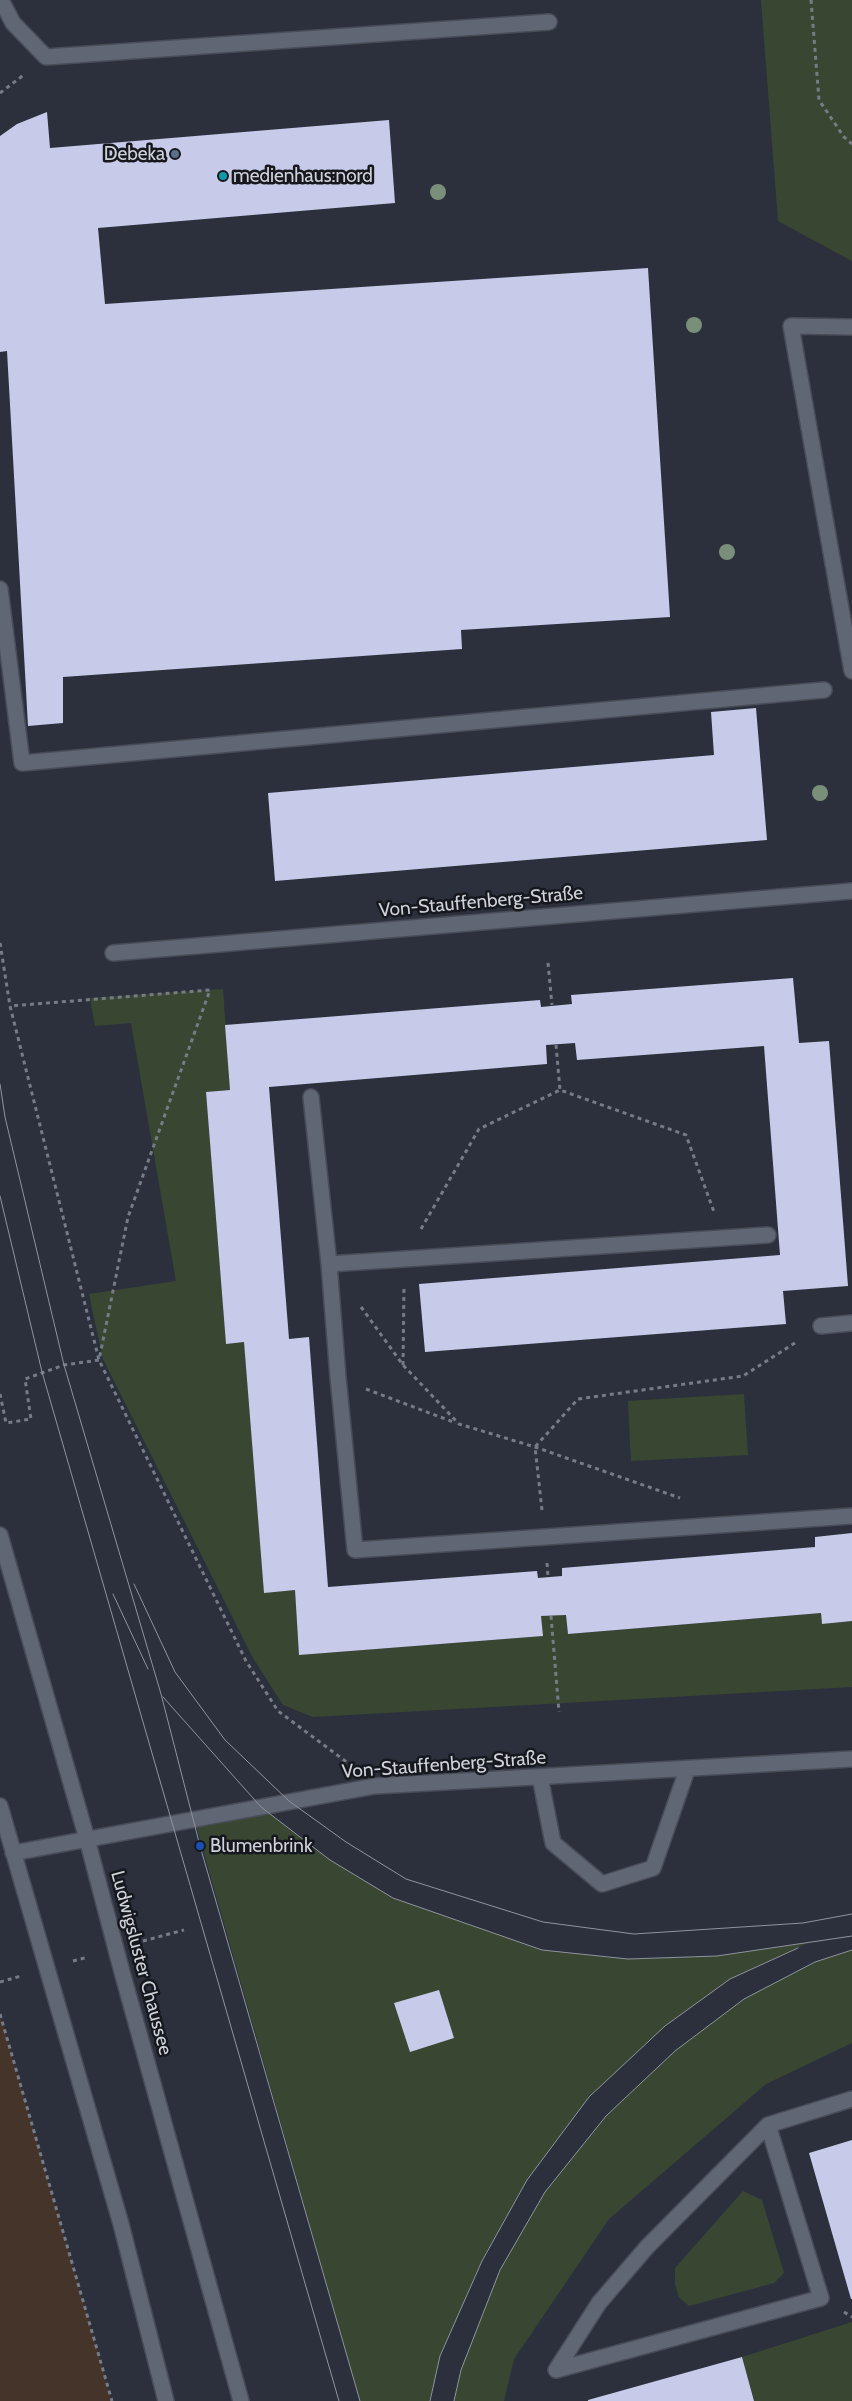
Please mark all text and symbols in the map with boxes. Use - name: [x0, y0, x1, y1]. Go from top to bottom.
- place label: Debeka: [104, 143, 165, 165]
- marker: Debeka: [169, 148, 181, 160]
- place label: medienhaus:nord: [233, 165, 373, 187]
- marker: medienhaus:nord: [217, 170, 229, 182]
- street label: Von-Stauffenberg-Straße: [378, 882, 584, 922]
- street label: Von-Stauffenberg-Straße: [341, 1746, 547, 1784]
- place label: Blumenbrink: [210, 1835, 312, 1857]
- marker: Blumenbrink: [194, 1840, 206, 1852]
- street label: Ludwigsluster Chaussee: [105, 1868, 177, 2058]

